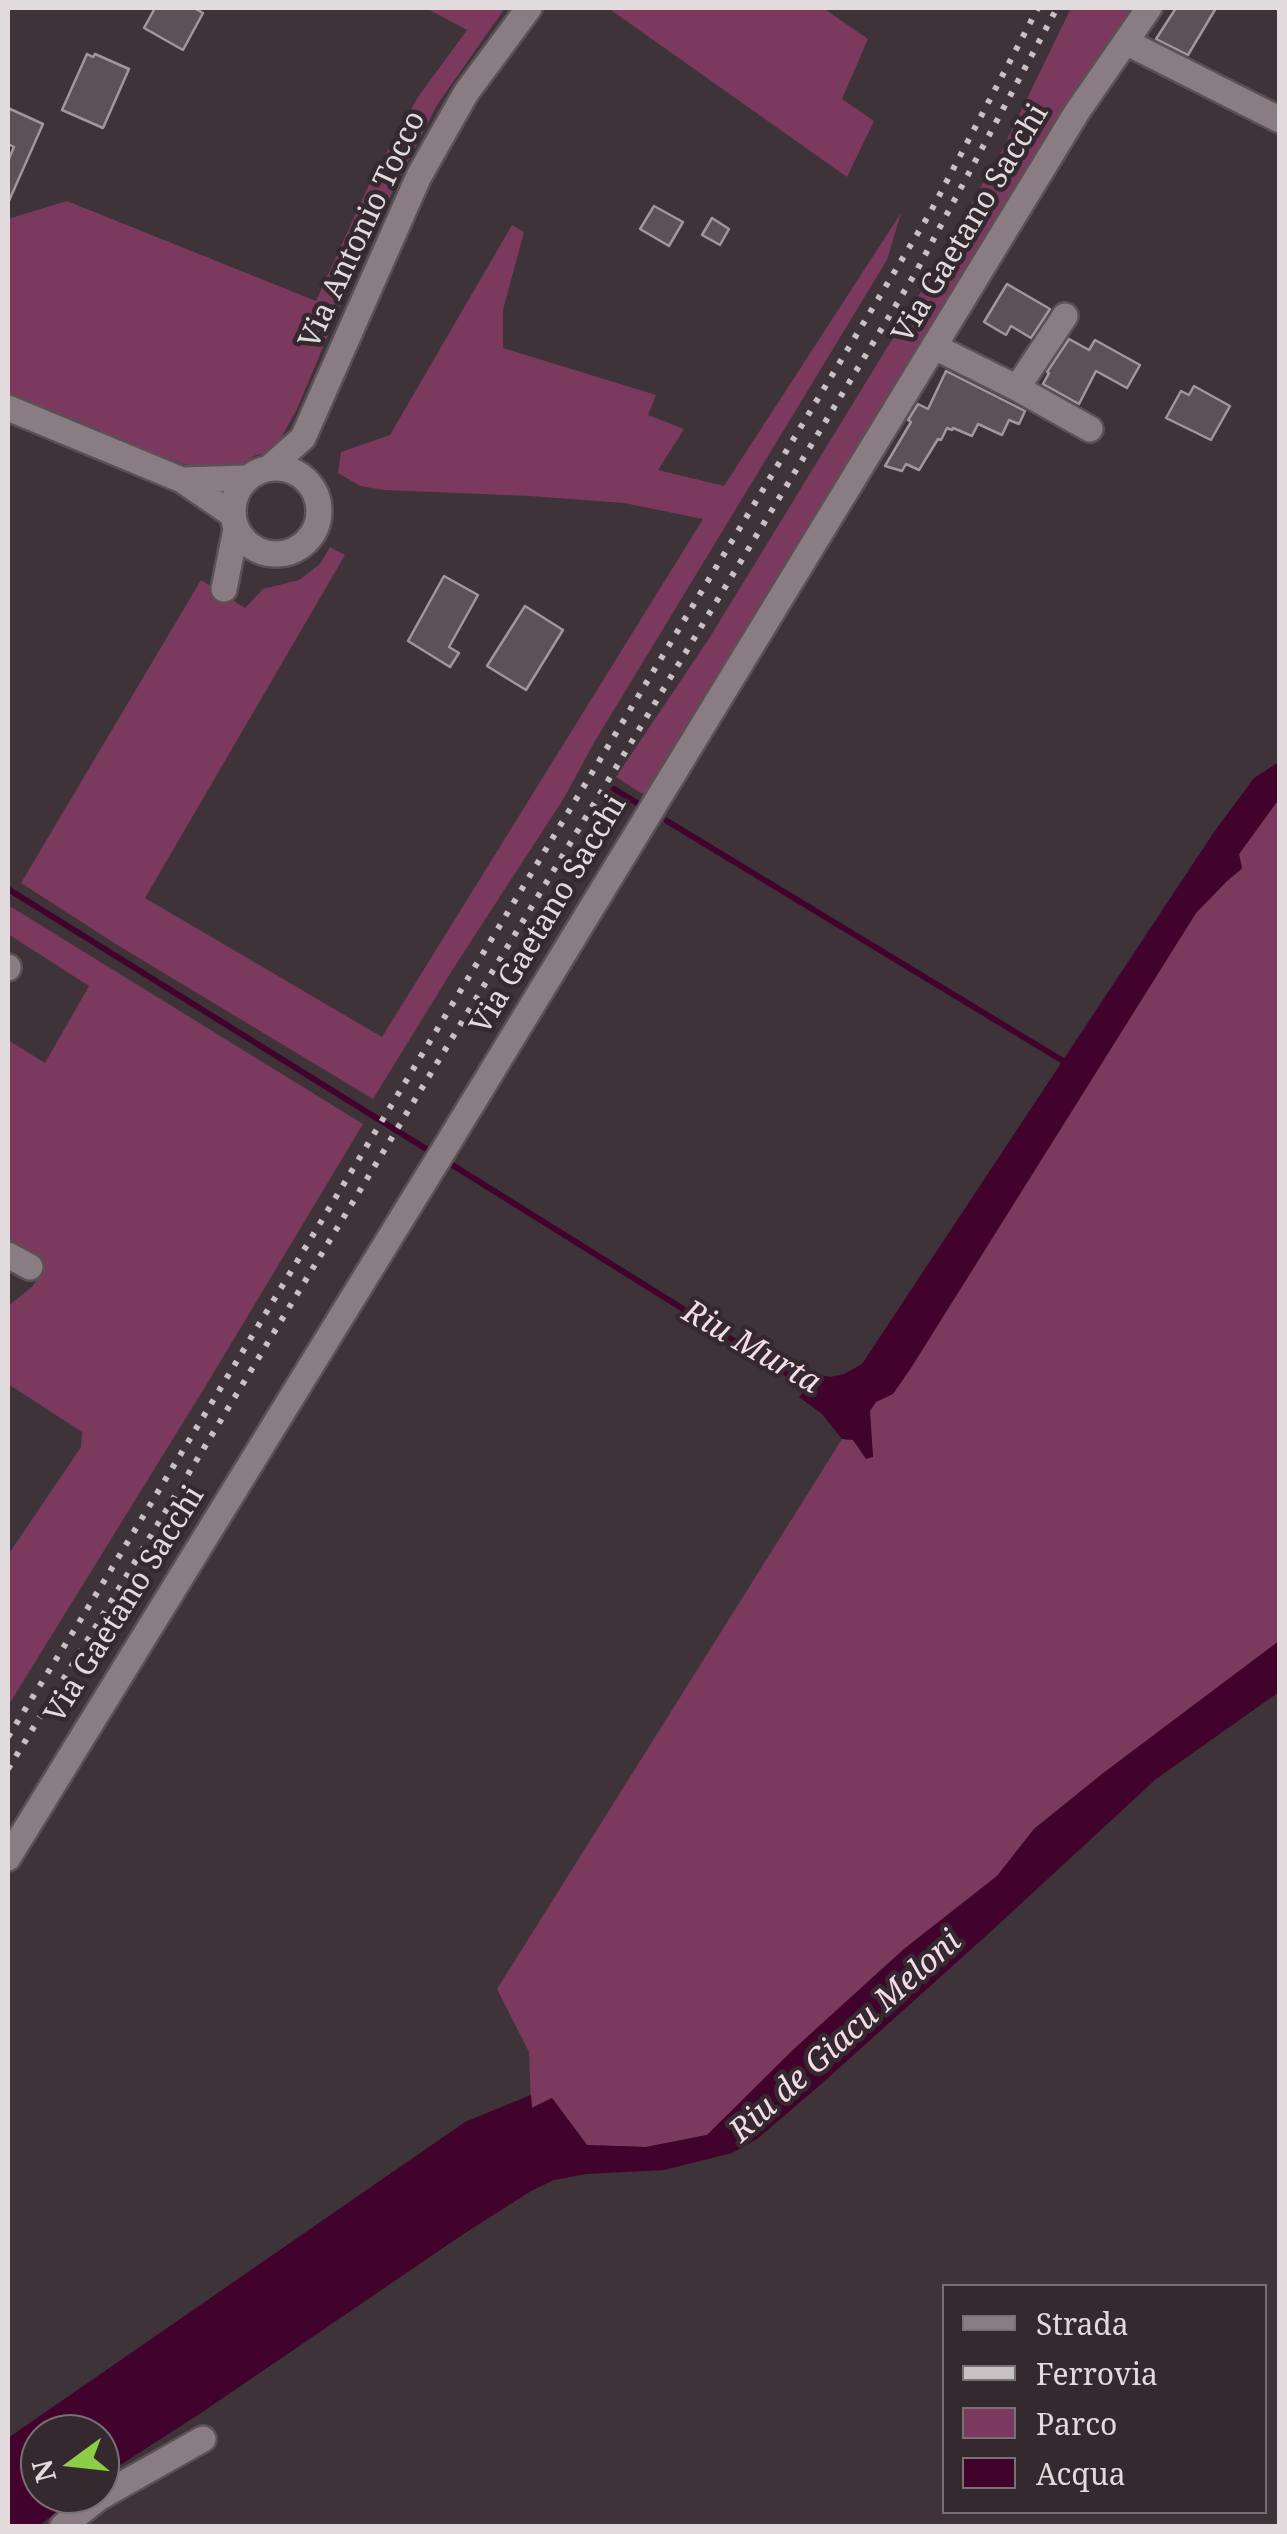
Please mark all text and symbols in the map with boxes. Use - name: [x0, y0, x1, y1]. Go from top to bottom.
- street label: Via Gaetano Sacchi: [885, 98, 1057, 350]
- street label: Via Antonio Tocco: [292, 105, 434, 355]
- street label: Via Gaetano Sacchi: [463, 789, 635, 1041]
- water label: Riu Murta: [675, 1293, 827, 1403]
- street label: Via Gaetano Sacchi: [38, 1480, 212, 1730]
- water label: Riu de Giacu Meloni: [722, 1923, 970, 2151]
- legend: [942, 2284, 1267, 2514]
- text: Strada: [1036, 2303, 1129, 2344]
- text: Ferrovia: [1036, 2353, 1158, 2394]
- text: Parco: [1036, 2403, 1117, 2444]
- north arrow: [20, 2414, 120, 2514]
- text: Acqua: [1036, 2453, 1126, 2494]
- text: N: [22, 2456, 64, 2487]

